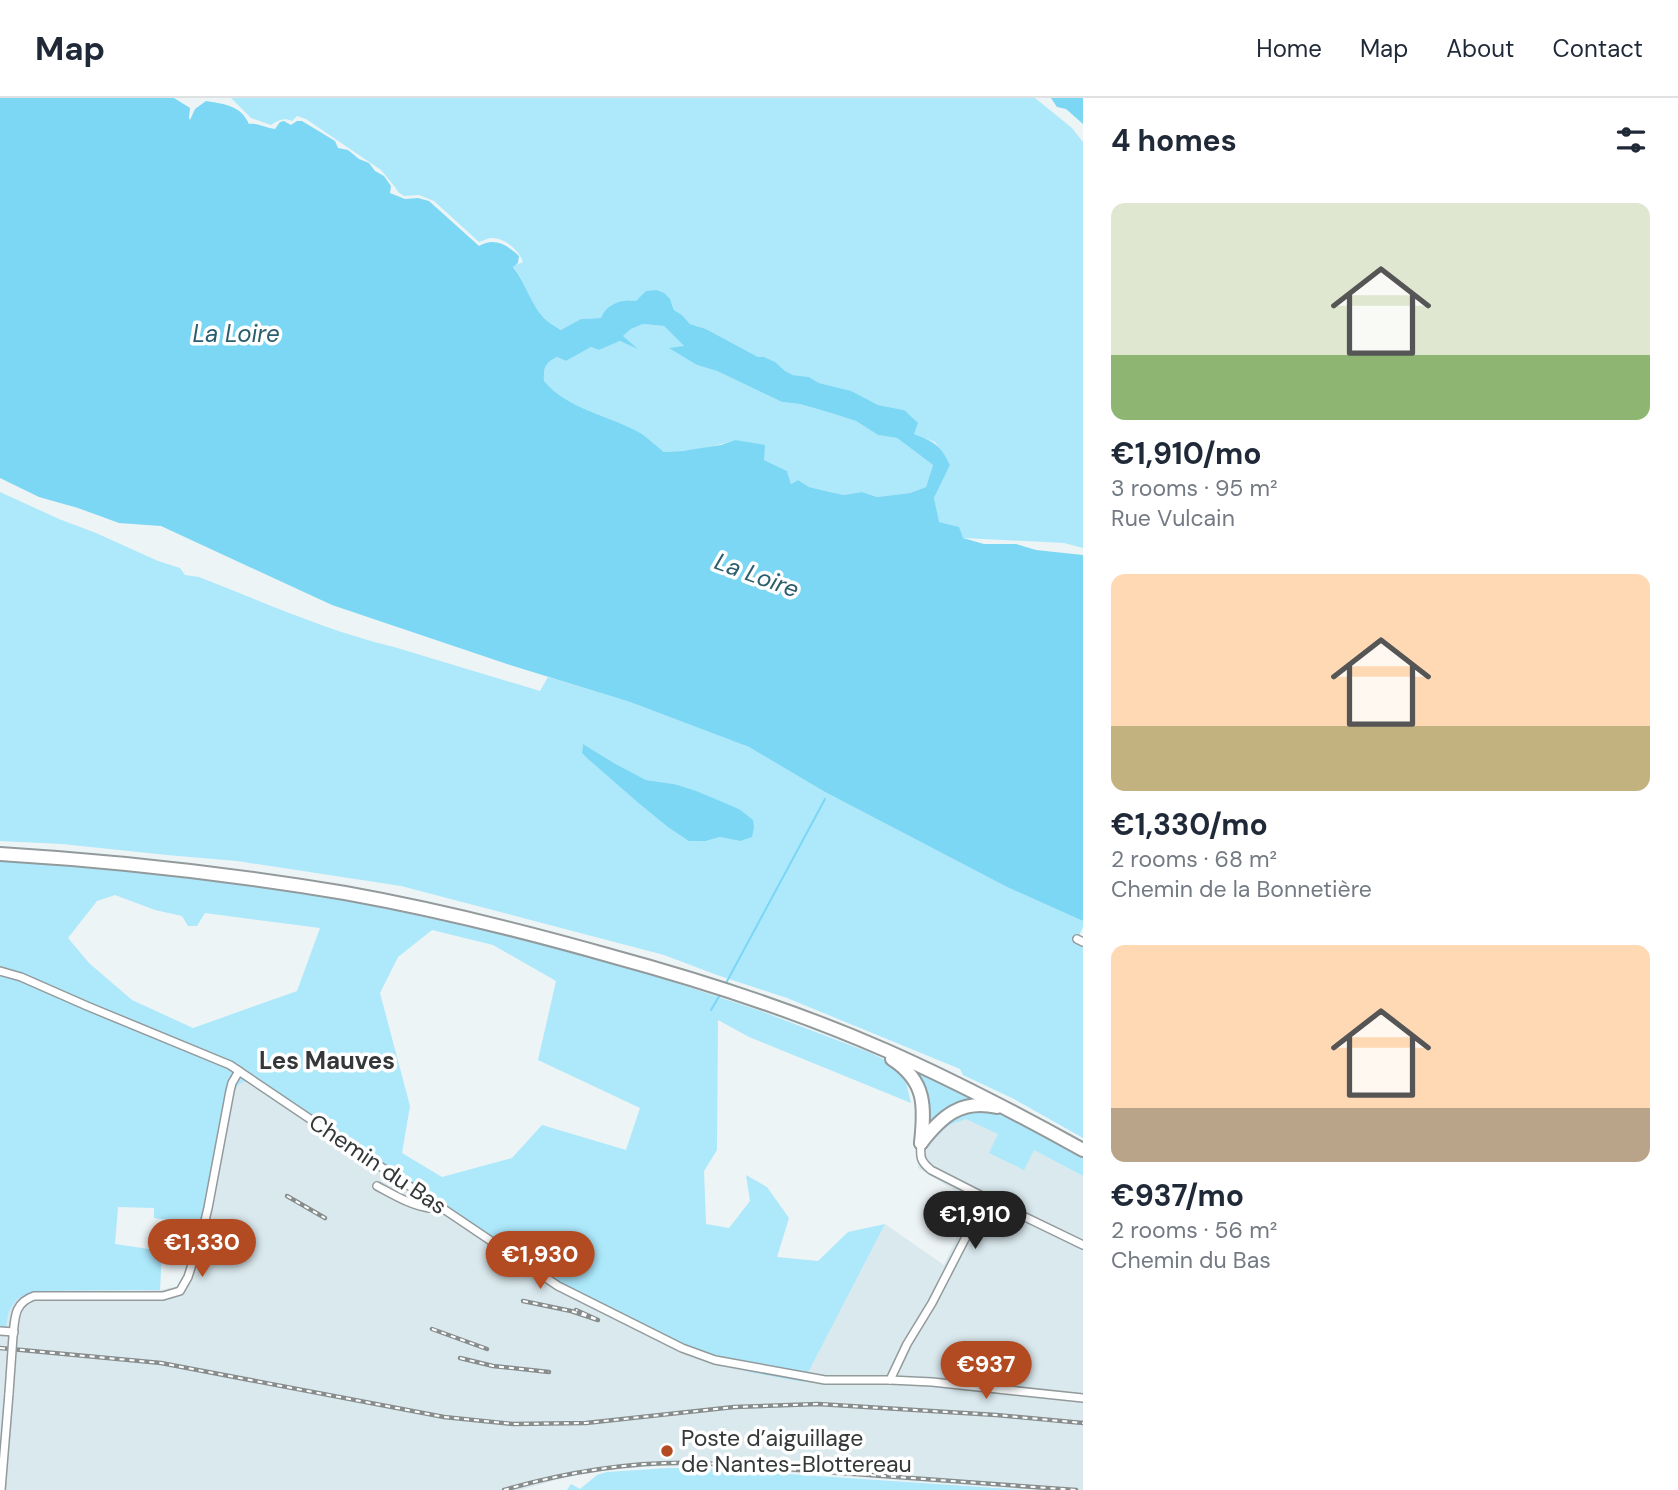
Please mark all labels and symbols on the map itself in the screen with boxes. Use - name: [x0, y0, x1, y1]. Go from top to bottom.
- water label: La Loire: [192, 318, 280, 349]
- water label: La Loire: [711, 546, 803, 604]
- district label: Les Mauves: [259, 1045, 395, 1076]
- street label: Chemin du Bas: [303, 1107, 453, 1221]
- pin: €1,910: [918, 1192, 1032, 1251]
- pin: €1,330: [145, 1220, 259, 1279]
- pin: €1,930: [483, 1232, 597, 1291]
- pin: €937: [945, 1342, 1027, 1401]
- place label: Poste d’aiguillage de Nantes-Blottereau: [681, 1423, 912, 1479]
- marker: Poste d’aiguillage de Nantes-Blottereau: [659, 1443, 675, 1459]

